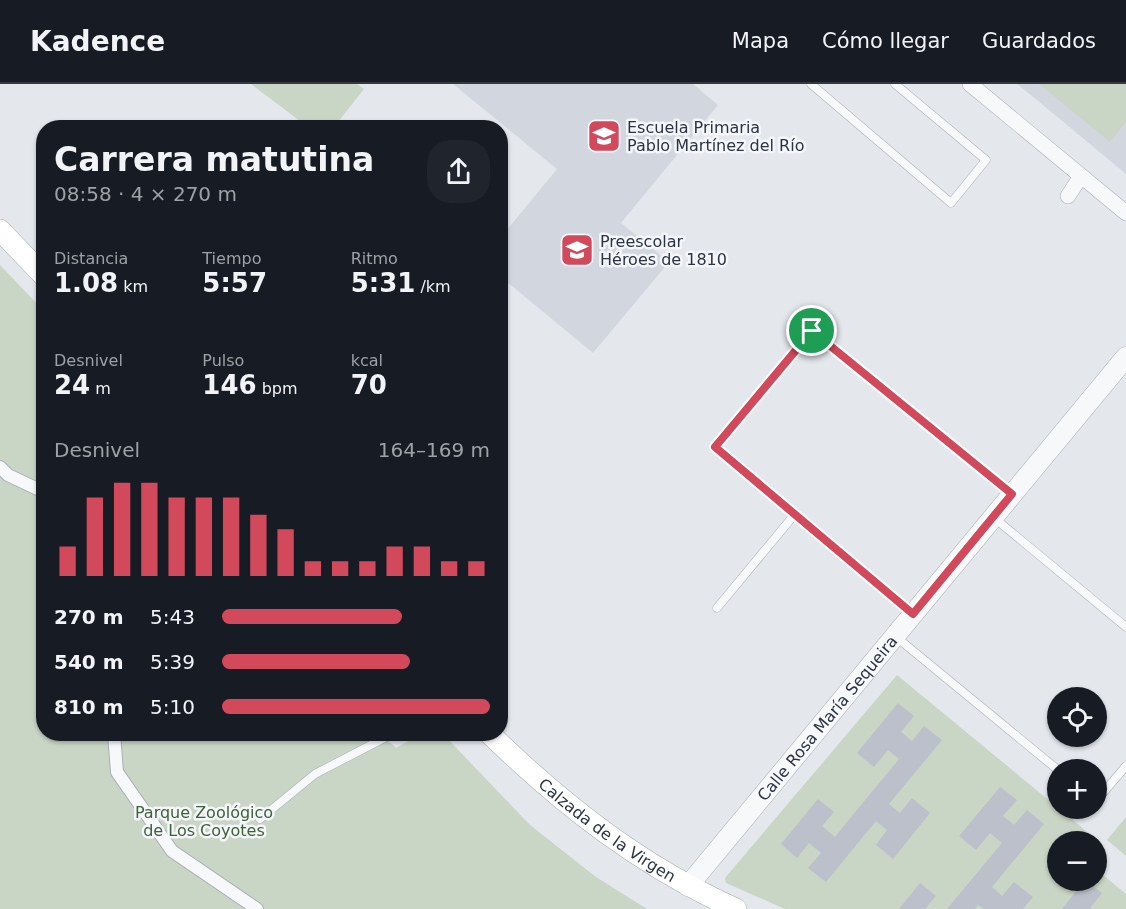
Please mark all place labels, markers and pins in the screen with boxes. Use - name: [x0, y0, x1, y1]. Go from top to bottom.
- school or university icon: Escuela Primaria Pablo Martínez del Río: [586, 118, 622, 154]
- place label: Escuela Primaria Pablo Martínez del Río: [627, 118, 804, 155]
- school or university icon: Preescolar Héroes de 1810: [559, 232, 595, 268]
- place label: Preescolar Héroes de 1810: [600, 232, 727, 269]
- pin: [786, 305, 837, 356]

